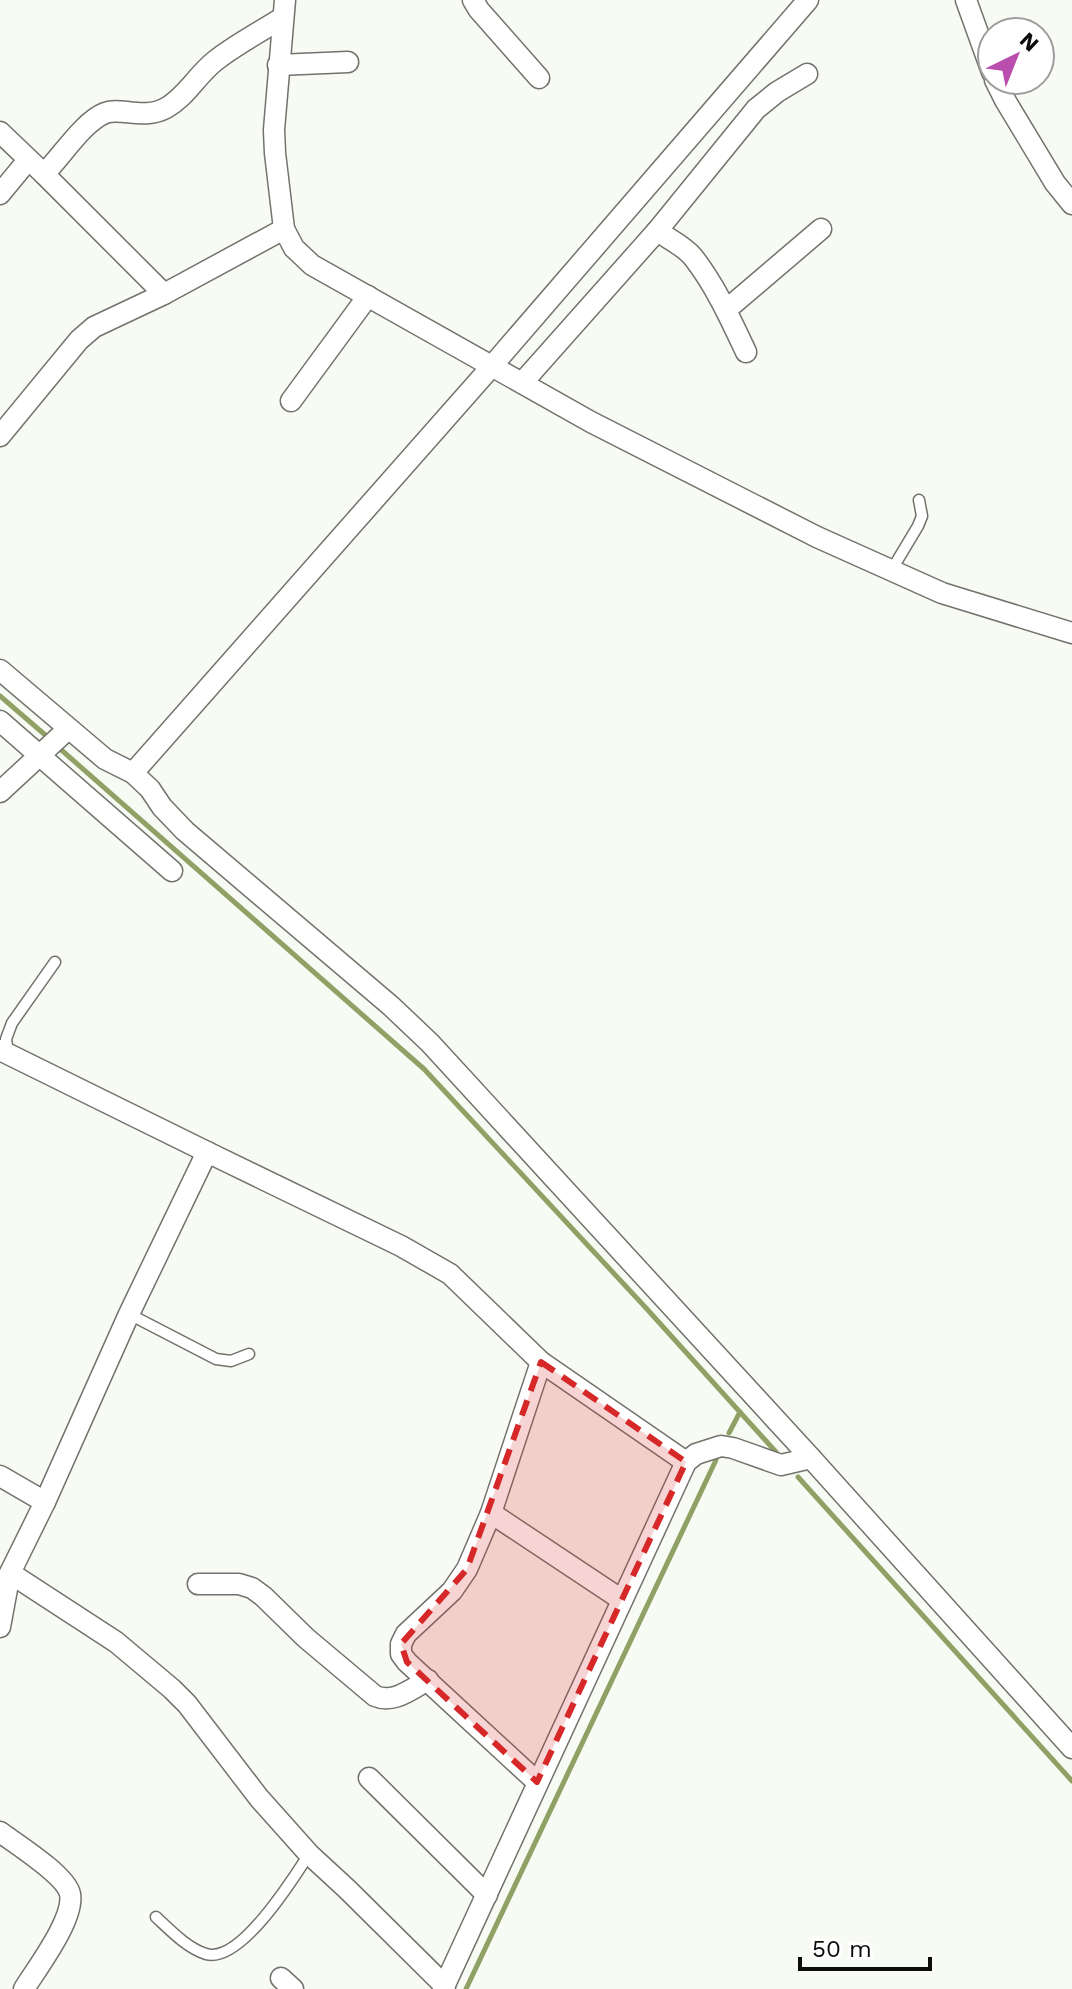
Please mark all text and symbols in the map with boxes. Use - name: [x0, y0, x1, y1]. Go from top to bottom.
- north arrow: [976, 16, 1056, 96]
- text: N: [1015, 27, 1044, 56]
- scale bar: [800, 1921, 930, 1971]
- text: 50 m: [812, 1935, 872, 1963]

